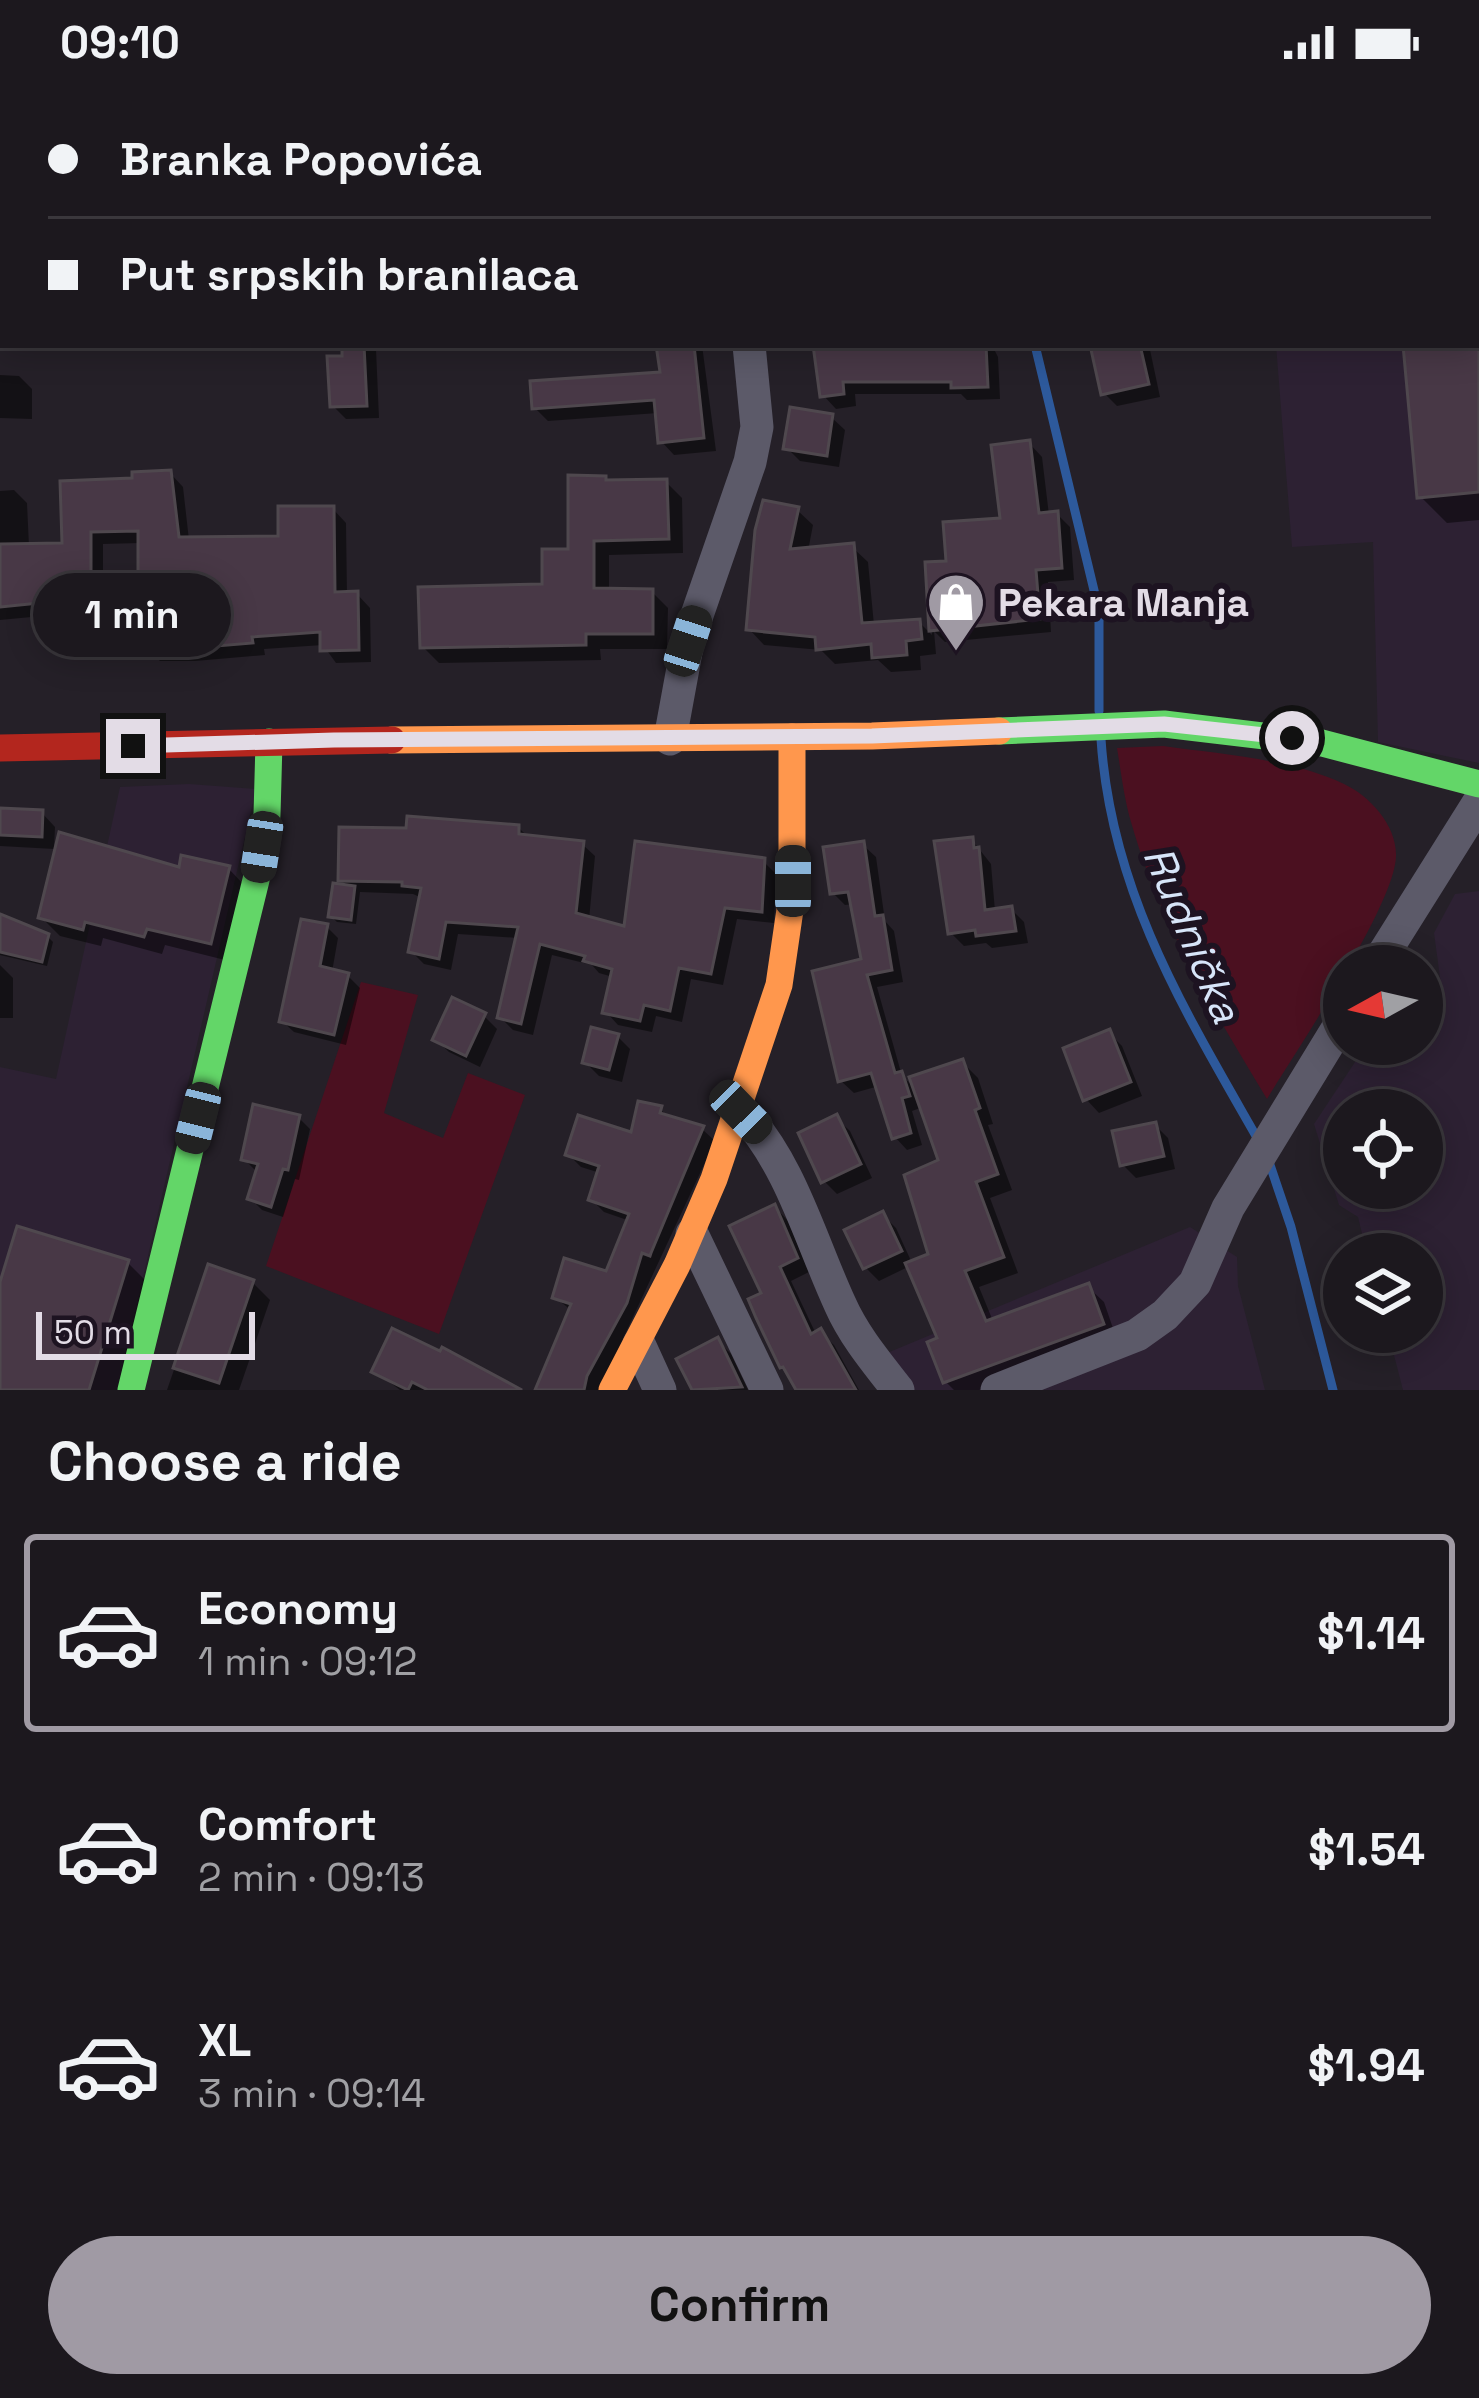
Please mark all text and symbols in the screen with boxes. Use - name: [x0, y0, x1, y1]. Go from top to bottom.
- text: 09:10: [60, 14, 180, 71]
- text: Branka Popovića: [120, 131, 482, 188]
- text: Put srpskih branilaca: [120, 246, 579, 303]
- shop icon: Pekara Manja: [925, 571, 987, 653]
- callout: 1 min: [34, 572, 232, 656]
- place label: Pekara Manja: [998, 578, 1249, 627]
- text: 1 min: [84, 590, 180, 639]
- car: [660, 601, 716, 681]
- route start: [1265, 711, 1319, 765]
- route end: [106, 719, 160, 773]
- car: [239, 809, 285, 885]
- water label: Rudnička: [1132, 838, 1254, 1031]
- car: [775, 845, 811, 917]
- north arrow: [1323, 945, 1443, 1065]
- map controls: [1323, 945, 1443, 1353]
- car: [703, 1074, 779, 1150]
- car: [172, 1079, 224, 1157]
- button: locate: [1323, 1089, 1443, 1209]
- button: layers: [1323, 1233, 1443, 1353]
- scale bar: [36, 1306, 255, 1359]
- text: 50 m: [54, 1312, 132, 1354]
- text: Choose a ride: [48, 1427, 402, 1496]
- icon: car: [54, 1579, 162, 1687]
- text: Economy: [198, 1580, 398, 1637]
- text: $1.14: [1317, 1605, 1425, 1662]
- text: 1 min · 09:12: [198, 1637, 417, 1686]
- icon: car: [54, 1795, 162, 1903]
- text: Comfort: [198, 1796, 377, 1853]
- text: $1.54: [1308, 1821, 1425, 1878]
- text: 2 min · 09:13: [198, 1853, 424, 1902]
- icon: car: [54, 2011, 162, 2119]
- text: XL: [198, 2012, 251, 2069]
- text: $1.94: [1308, 2037, 1425, 2094]
- text: 3 min · 09:14: [198, 2069, 425, 2118]
- button: Confirm: [48, 2236, 1431, 2374]

